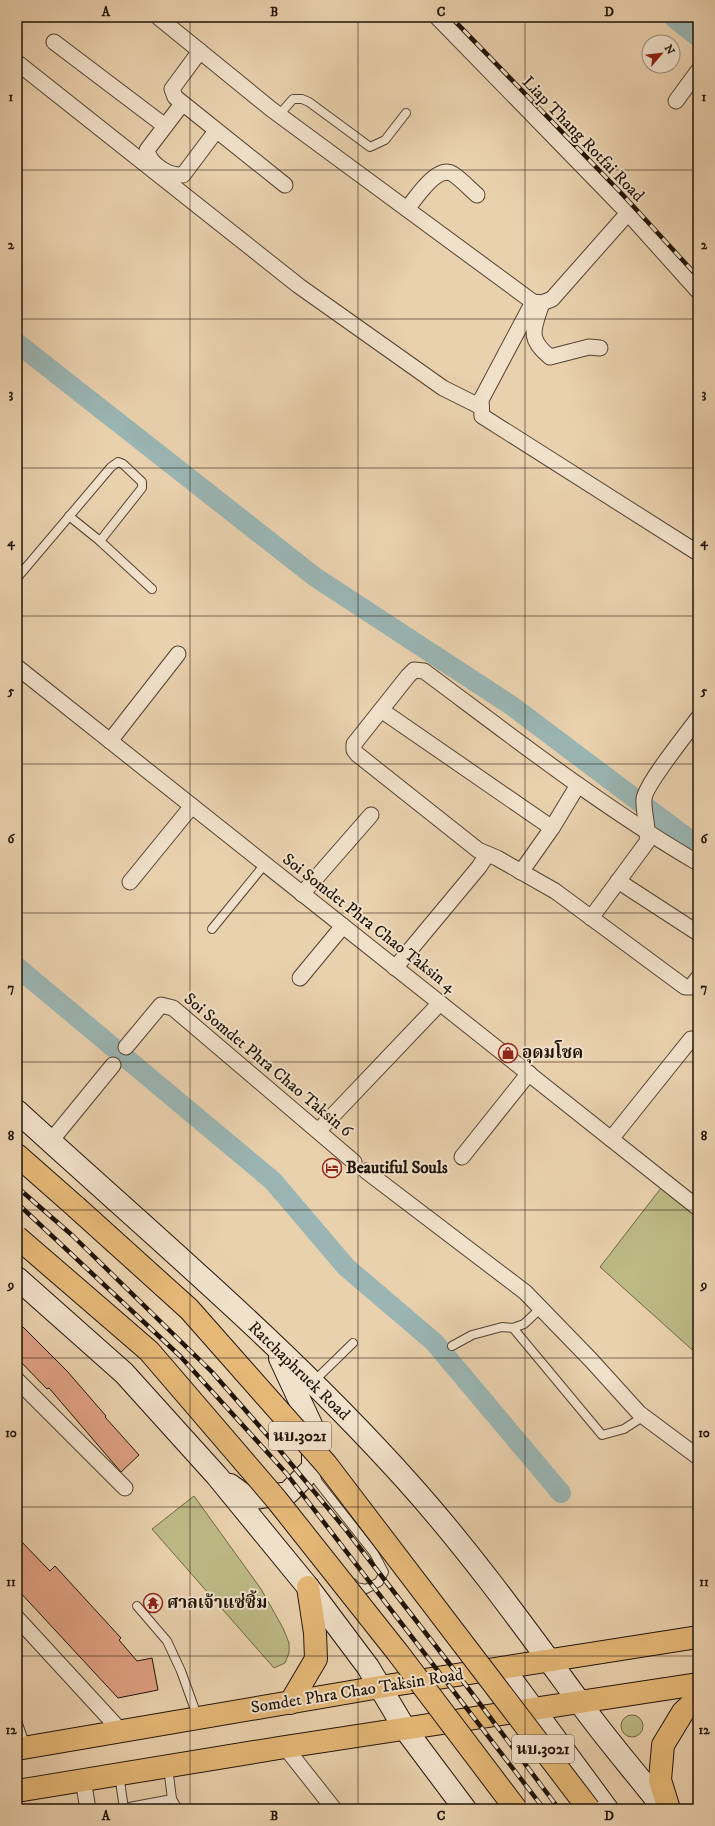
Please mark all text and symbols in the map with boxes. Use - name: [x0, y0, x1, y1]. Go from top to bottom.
- text: A: [101, 4, 111, 20]
- text: B: [270, 4, 278, 20]
- text: C: [437, 4, 446, 20]
- text: D: [604, 4, 614, 20]
- north arrow: [641, 34, 681, 74]
- text: N: [661, 43, 677, 57]
- street label: Liap Thang Rotfai Road: [517, 71, 649, 207]
- text: 1: [9, 89, 14, 105]
- text: 1: [702, 89, 707, 105]
- text: 2: [8, 237, 15, 253]
- text: 2: [701, 237, 708, 253]
- text: 3: [9, 386, 14, 402]
- text: 3: [702, 386, 707, 402]
- text: 4: [6, 534, 15, 551]
- text: 4: [699, 534, 708, 551]
- text: 5: [7, 683, 15, 699]
- text: 5: [700, 683, 708, 699]
- text: 6: [8, 831, 16, 847]
- text: 6: [701, 831, 709, 847]
- street label: Soi Somdet Phra Chao Taksin 4: [278, 848, 461, 998]
- text: 7: [8, 980, 15, 996]
- text: 7: [701, 980, 708, 996]
- street label: Soi Somdet Phra Chao Taksin 6: [179, 988, 358, 1143]
- place label: อุดมโชค: [522, 1040, 583, 1064]
- shop icon: อุดมโชค: [497, 1042, 519, 1064]
- text: 8: [8, 1128, 15, 1144]
- text: 8: [701, 1128, 708, 1144]
- hotel icon: Beautiful Souls: [321, 1157, 343, 1179]
- place label: Beautiful Souls: [346, 1157, 448, 1179]
- text: 9: [7, 1277, 14, 1293]
- text: 9: [700, 1277, 707, 1293]
- street label: Ratchaphruek Road: [243, 1317, 355, 1426]
- road number: นบ.3021: [269, 1422, 331, 1450]
- text: 10: [5, 1425, 17, 1441]
- text: 10: [698, 1425, 710, 1441]
- text: 11: [6, 1574, 16, 1590]
- text: 11: [699, 1574, 709, 1590]
- place label: ศาลเจ้าแซ่ซิ้ม: [167, 1590, 267, 1614]
- temple icon: ศาลเจ้าแซ่ซิ้ม: [142, 1592, 164, 1614]
- street label: Somdet Phra Chao Taksin Road: [249, 1663, 465, 1719]
- text: 12: [5, 1722, 17, 1738]
- text: 12: [698, 1722, 710, 1738]
- road number: นบ.3021: [512, 1735, 574, 1763]
- text: A: [101, 1808, 111, 1824]
- text: B: [270, 1808, 278, 1824]
- text: C: [437, 1808, 446, 1824]
- text: D: [604, 1808, 614, 1824]

